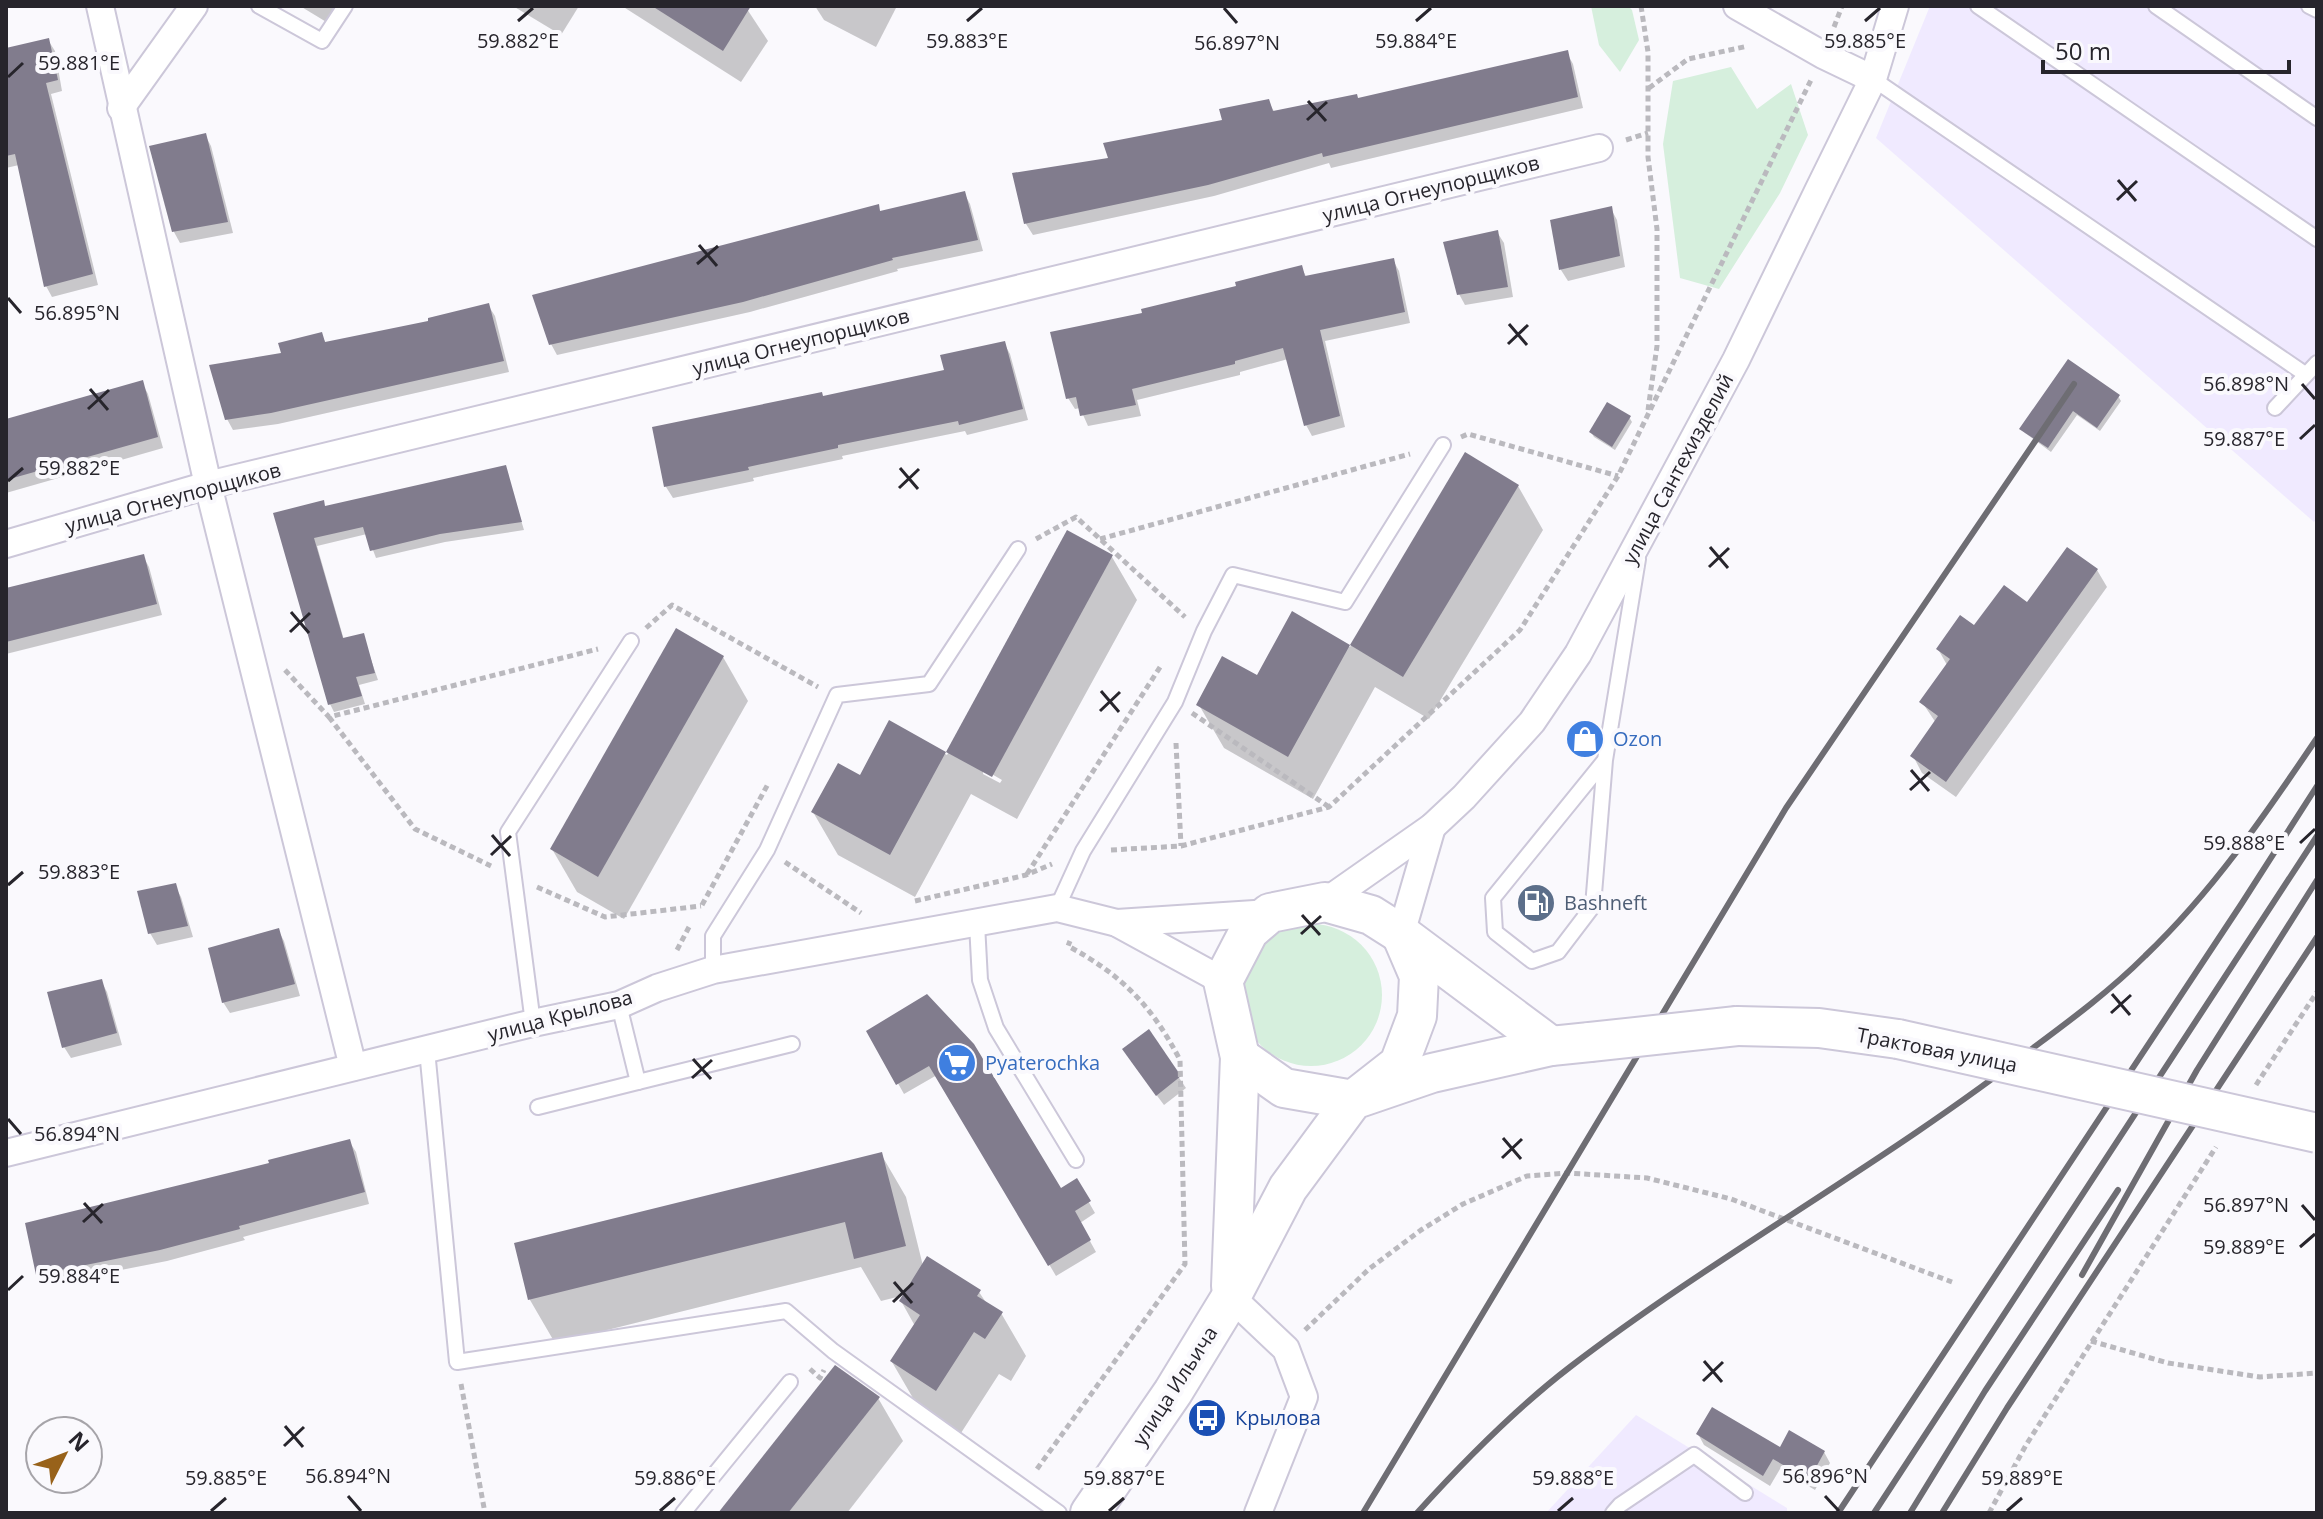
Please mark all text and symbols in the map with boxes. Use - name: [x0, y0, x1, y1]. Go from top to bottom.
- scale bar: [2043, 24, 2289, 74]
- text: 59.882°E: [477, 27, 559, 54]
- text: 59.883°E: [926, 27, 1008, 54]
- text: 59.884°E: [1375, 27, 1457, 54]
- text: 59.885°E: [1824, 27, 1906, 54]
- text: 56.897°N: [1194, 29, 1280, 56]
- text: 50 m: [2055, 34, 2111, 67]
- text: 59.881°E: [38, 49, 120, 76]
- street label: улица Огнеупорщиков: [1320, 149, 1542, 229]
- text: 56.895°N: [34, 299, 120, 326]
- street label: улица Огнеупорщиков: [690, 302, 912, 382]
- street label: улица Сантехизделий: [1616, 369, 1739, 569]
- text: 56.898°N: [2203, 370, 2289, 397]
- text: 59.887°E: [2203, 425, 2285, 452]
- text: 59.882°E: [38, 454, 120, 481]
- street label: улица Огнеупорщиков: [62, 456, 284, 539]
- shop icon: Ozon: [1564, 718, 1606, 760]
- place label: Ozon: [1613, 725, 1662, 752]
- text: 59.888°E: [2203, 829, 2285, 856]
- text: 59.883°E: [38, 858, 120, 885]
- fuel station icon: Bashneft: [1515, 882, 1557, 924]
- place label: Bashneft: [1564, 889, 1647, 916]
- street label: улица Крылова: [484, 983, 635, 1048]
- street label: Трактовая улица: [1855, 1021, 2020, 1078]
- supermarket icon: Pyaterochka: [936, 1042, 978, 1084]
- place label: Pyaterochka: [985, 1049, 1100, 1076]
- text: 56.894°N: [34, 1120, 120, 1147]
- text: 56.897°N: [2203, 1191, 2289, 1218]
- text: 59.889°E: [2203, 1233, 2285, 1260]
- text: 59.884°E: [38, 1262, 120, 1289]
- street label: улица Ильича: [1126, 1321, 1223, 1451]
- bus stop icon: Крылова: [1186, 1397, 1228, 1439]
- place label: Крылова: [1235, 1404, 1321, 1431]
- north arrow: [24, 1415, 104, 1495]
- text: N: [62, 1424, 97, 1458]
- text: 56.894°N: [305, 1462, 391, 1489]
- text: 56.896°N: [1782, 1462, 1868, 1489]
- text: 59.885°E: [185, 1464, 267, 1491]
- text: 59.886°E: [634, 1464, 716, 1491]
- text: 59.887°E: [1083, 1464, 1165, 1491]
- text: 59.888°E: [1532, 1464, 1614, 1491]
- text: 59.889°E: [1981, 1464, 2063, 1491]

